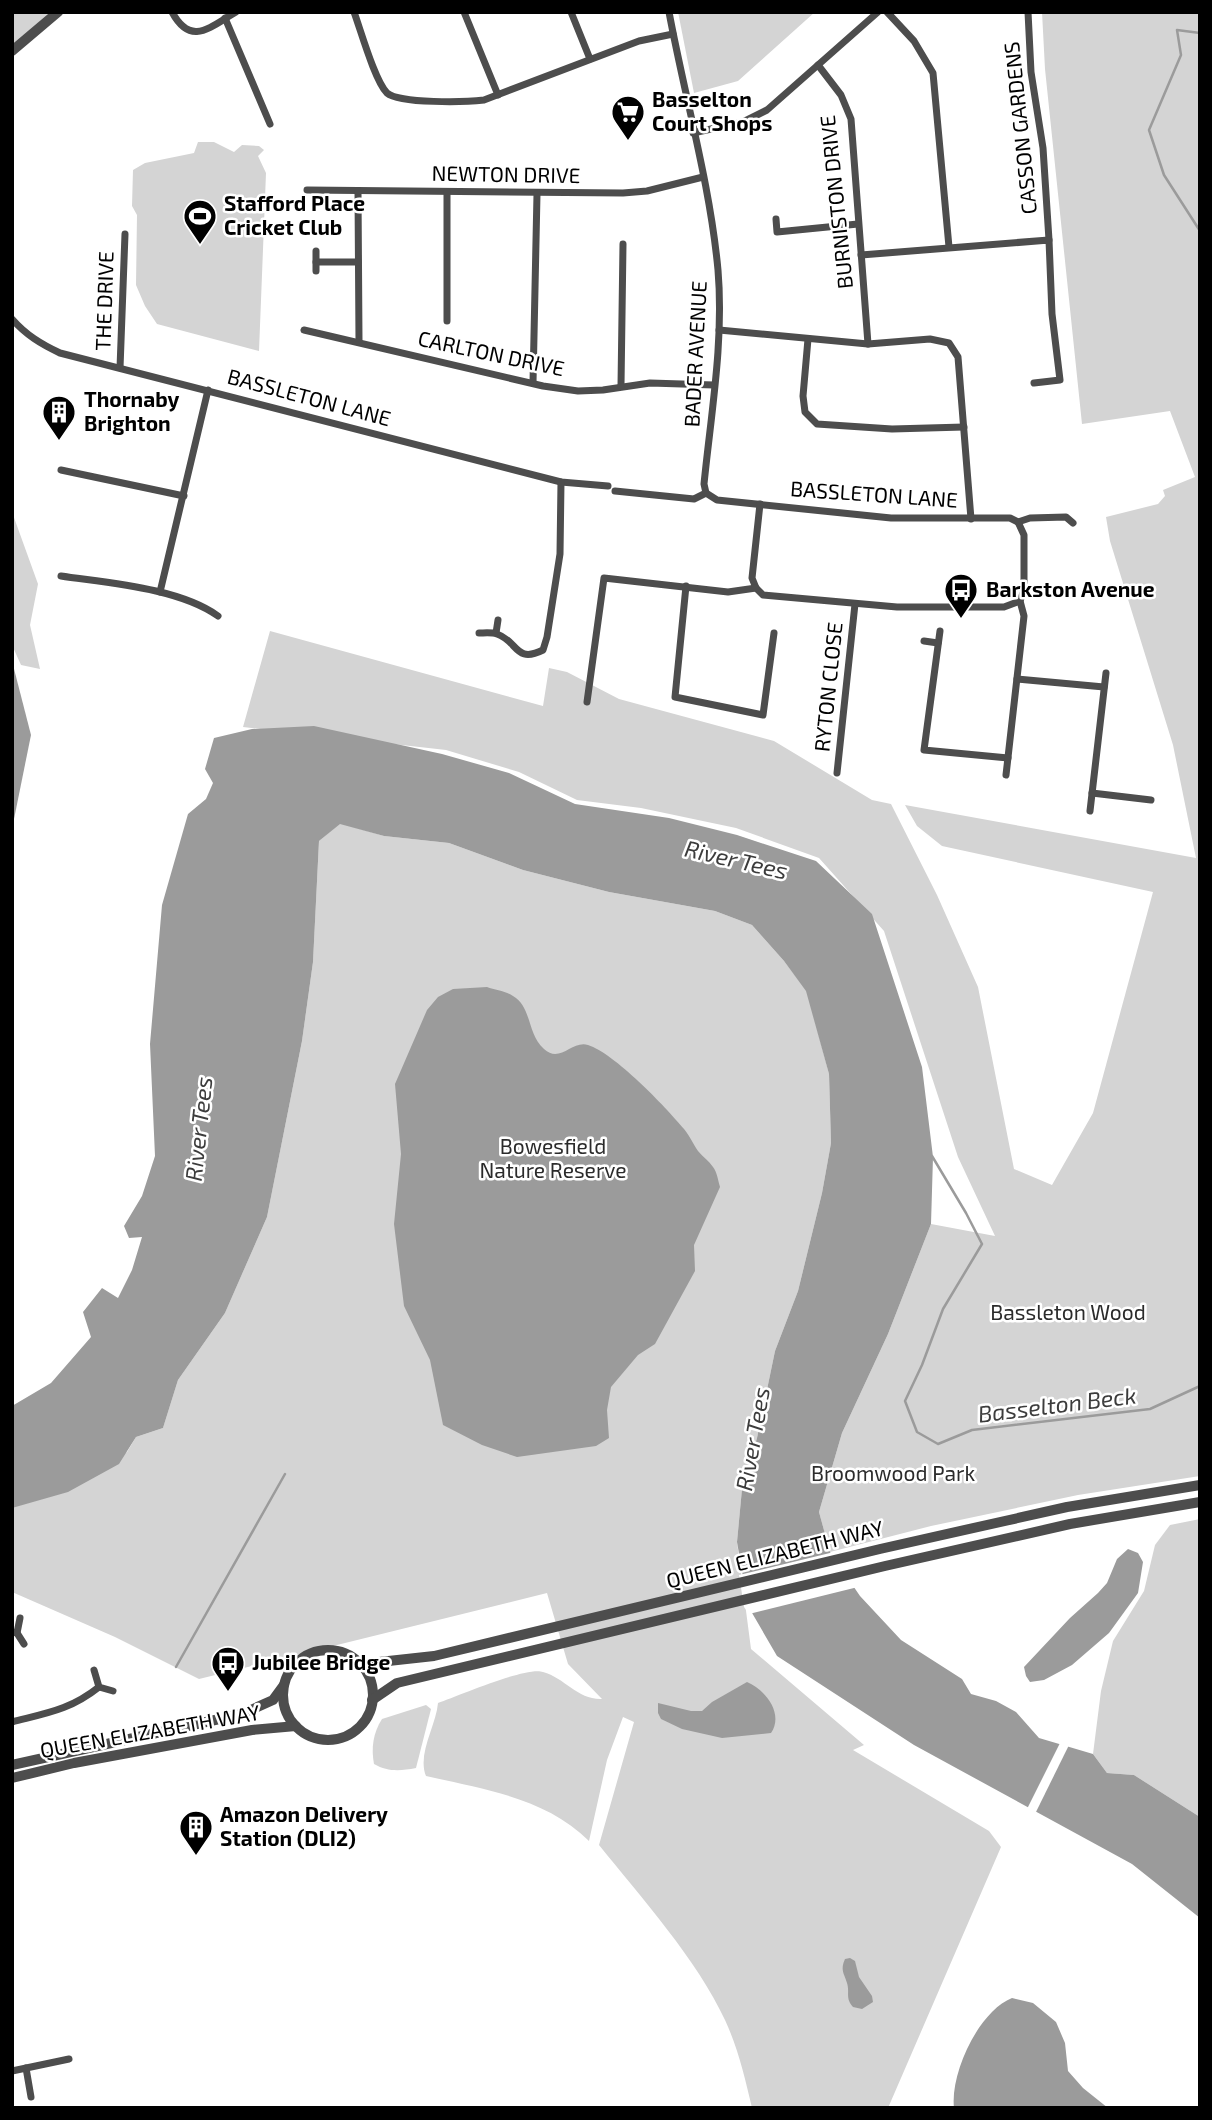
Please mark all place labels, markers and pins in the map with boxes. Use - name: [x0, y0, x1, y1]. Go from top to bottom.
- place label: Basselton Court Shops: [652, 86, 772, 135]
- supermarket icon: Basselton Court Shops: [609, 93, 647, 142]
- place label: Stafford Place Cricket Club: [224, 190, 365, 239]
- sports icon: Stafford Place Cricket Club: [181, 197, 219, 246]
- place label: Thornaby Brighton: [84, 386, 180, 435]
- building icon: Thornaby Brighton: [40, 393, 78, 442]
- bus stop icon: Barkston Avenue: [942, 571, 980, 620]
- place label: Barkston Avenue: [986, 576, 1155, 601]
- bus stop icon: Jubilee Bridge: [209, 1644, 247, 1693]
- place label: Jubilee Bridge: [252, 1649, 390, 1674]
- place label: Amazon Delivery Station (DLI2): [220, 1801, 388, 1850]
- building icon: Amazon Delivery Station (DLI2): [177, 1808, 215, 1857]

